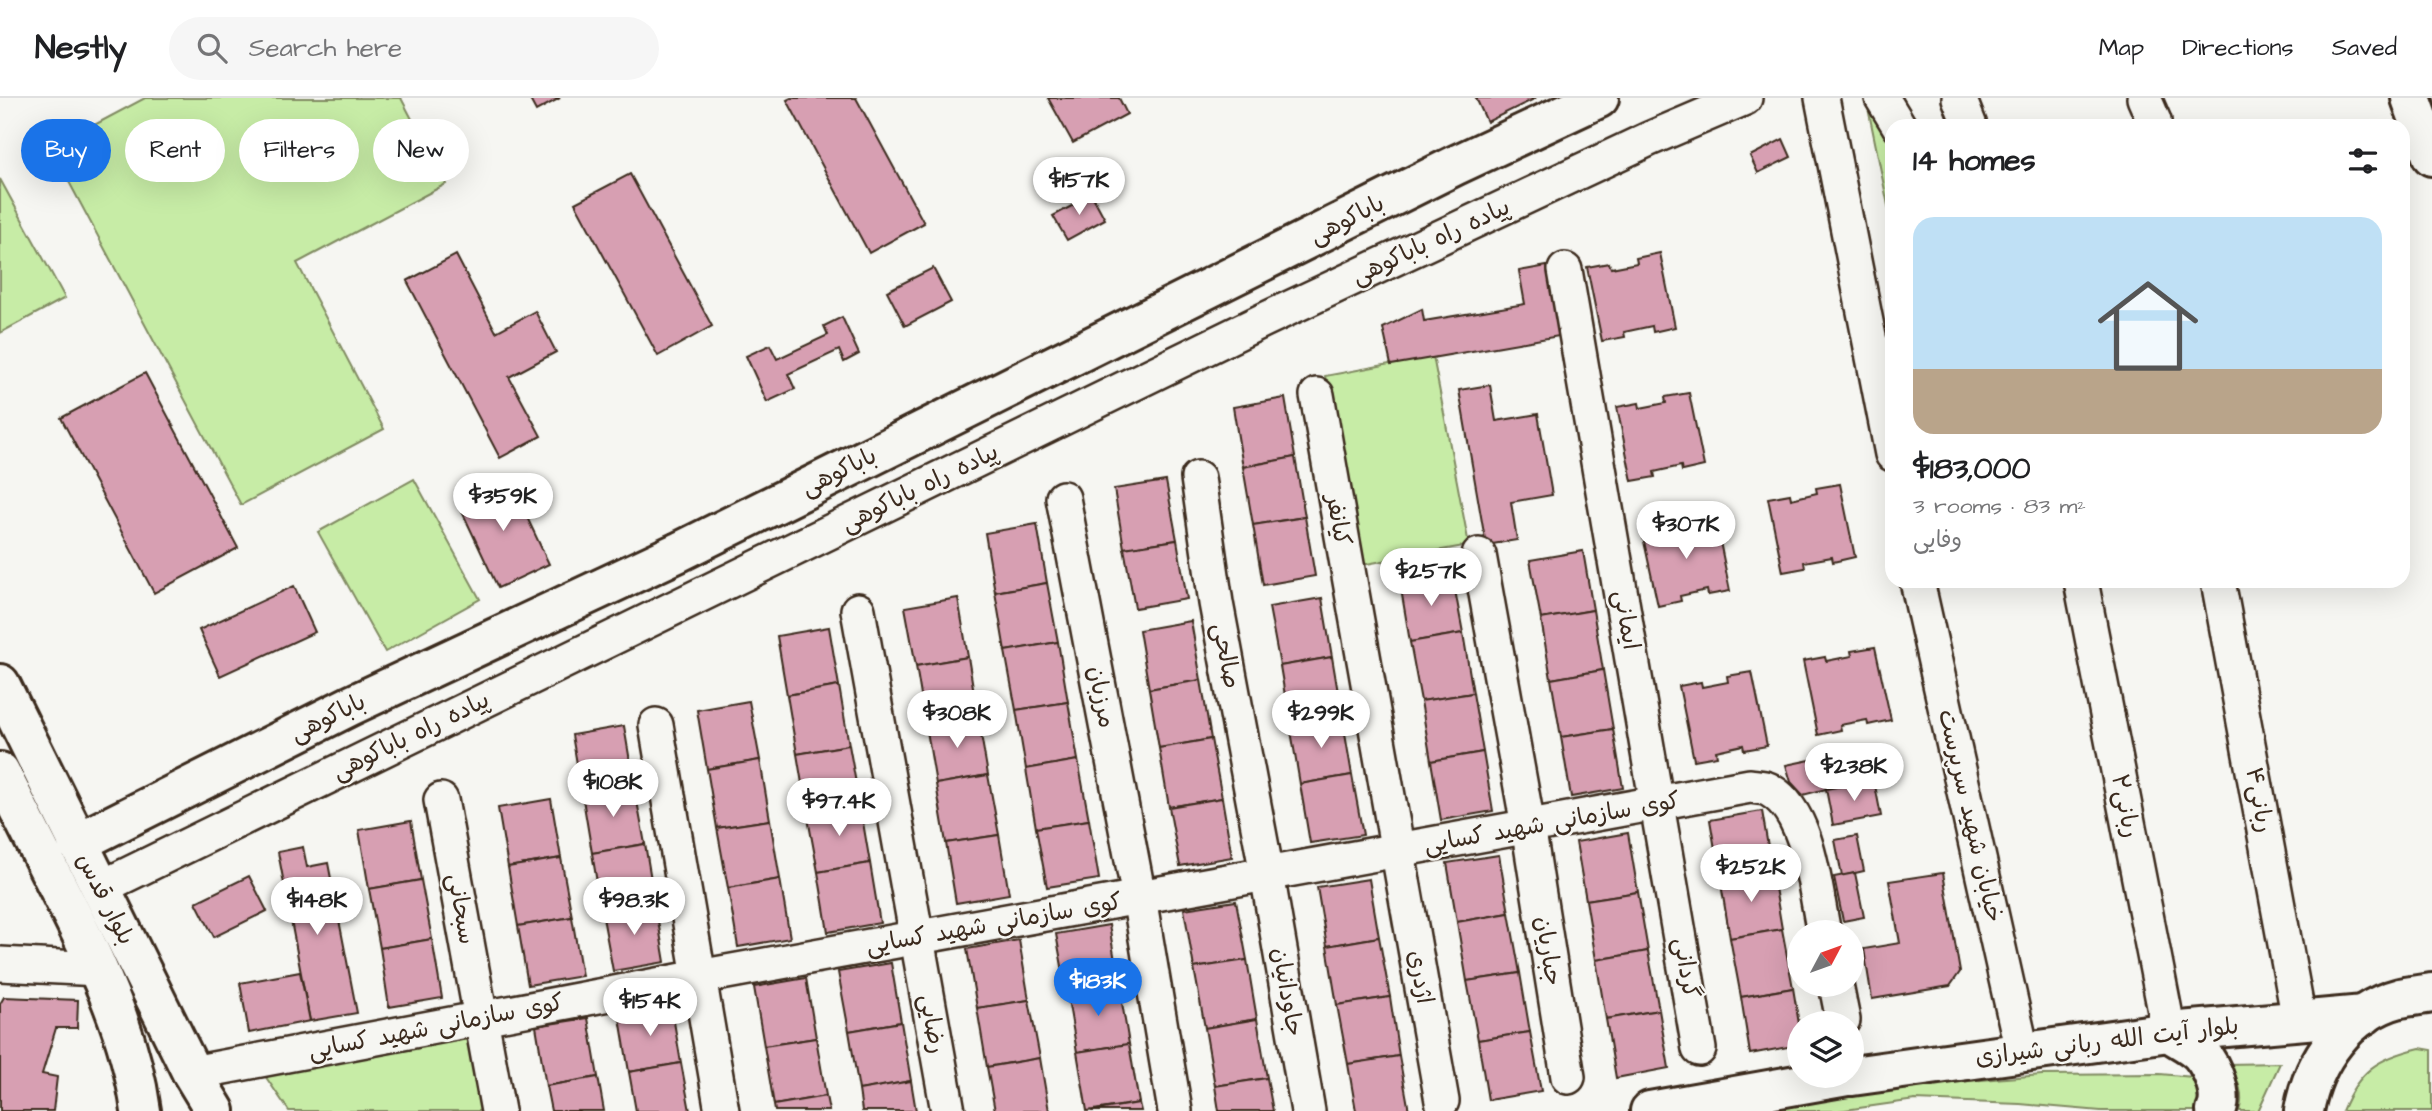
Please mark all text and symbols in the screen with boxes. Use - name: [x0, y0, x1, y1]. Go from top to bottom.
- search box: [169, 17, 659, 80]
- text: Nestly: [35, 25, 127, 71]
- icon: search: [193, 29, 231, 67]
- text: Search here: [249, 30, 402, 66]
- text: Map: [2099, 31, 2144, 65]
- text: Directions: [2182, 31, 2294, 65]
- text: Saved: [2332, 31, 2397, 65]
- chip: Buy: [21, 119, 111, 182]
- chip: Rent: [125, 119, 225, 182]
- chip: Filters: [239, 119, 359, 182]
- chip: New: [373, 119, 469, 182]
- text: 14 homes: [1913, 140, 2036, 182]
- icon: filters: [2344, 142, 2382, 180]
- pin: $157K: [1030, 158, 1128, 217]
- text: $157K: [1049, 164, 1109, 196]
- street label: باباکوهی: [1303, 187, 1391, 253]
- street label: پیاده راه باباکوهی: [1346, 190, 1516, 294]
- icon: home: [2085, 263, 2211, 389]
- street label: پیاده راه باباکوهی: [835, 435, 1005, 541]
- street label: باباکوهی: [795, 439, 883, 505]
- text: $183,000: [1913, 448, 2030, 490]
- pin: $359K: [454, 474, 552, 533]
- text: $359K: [469, 480, 537, 512]
- street label: کیانفر: [1316, 490, 1359, 548]
- text: 3 rooms · 83 m²: [1913, 490, 2086, 522]
- pin: $307K: [1637, 502, 1735, 561]
- text: $307K: [1652, 508, 1720, 540]
- text: وفایی: [1913, 524, 1962, 556]
- pin: $257K: [1382, 548, 1480, 608]
- text: $257K: [1396, 555, 1466, 587]
- street label: ایمانی: [1604, 587, 1648, 653]
- street label: صالحی: [1203, 620, 1249, 692]
- street label: مرزبان: [1078, 663, 1124, 731]
- street label: پیاده راه باباکوهی: [326, 683, 496, 789]
- street label: باباکوهی: [284, 685, 372, 751]
- pin: $308K: [908, 690, 1006, 750]
- pin: $299K: [1272, 690, 1370, 750]
- text: $308K: [923, 697, 991, 729]
- text: $299K: [1288, 697, 1354, 729]
- street label: خیابان شهید سرپرست: [1929, 706, 2011, 926]
- pin: $238K: [1805, 744, 1903, 803]
- text: $238K: [1821, 750, 1887, 782]
- pin: $108K: [564, 760, 662, 819]
- street label: ربانی۴: [2237, 764, 2281, 836]
- text: $108K: [583, 766, 643, 798]
- street label: ربانی۲: [2102, 771, 2148, 841]
- pin: $97.4K: [782, 778, 896, 838]
- street label: کوی سازمانی شهید کسایی: [1421, 784, 1683, 862]
- text: $97.4K: [803, 785, 875, 817]
- pin: $252K: [1702, 844, 1800, 904]
- street label: بلوار قدس: [67, 847, 143, 951]
- text: $252K: [1716, 851, 1786, 883]
- street label: سبحانی: [438, 871, 484, 947]
- pin: $148K: [268, 878, 366, 937]
- pin: $98.3K: [577, 878, 691, 937]
- text: $148K: [287, 884, 347, 916]
- text: $98.3K: [599, 884, 669, 916]
- street label: کوی سازمانی شهید کسایی: [863, 885, 1125, 963]
- street label: جباریان: [1526, 914, 1570, 988]
- north arrow: [1787, 920, 1864, 998]
- map controls: [1787, 920, 1864, 1088]
- street label: گردانی: [1664, 935, 1708, 1001]
- street label: جاودانیان: [1262, 945, 1312, 1039]
- street label: اژدری: [1399, 947, 1441, 1007]
- pin: $183K: [1049, 958, 1147, 1018]
- text: $183K: [1070, 965, 1126, 997]
- pin: $154K: [601, 978, 699, 1038]
- text: $154K: [619, 985, 681, 1017]
- street label: کوی سازمانی شهید کسایی: [306, 986, 566, 1068]
- street label: رضایی: [910, 992, 954, 1056]
- street label: بلوار آیت الله ربانی شیرازی: [1973, 1009, 2241, 1075]
- button: layers: [1787, 1011, 1864, 1088]

